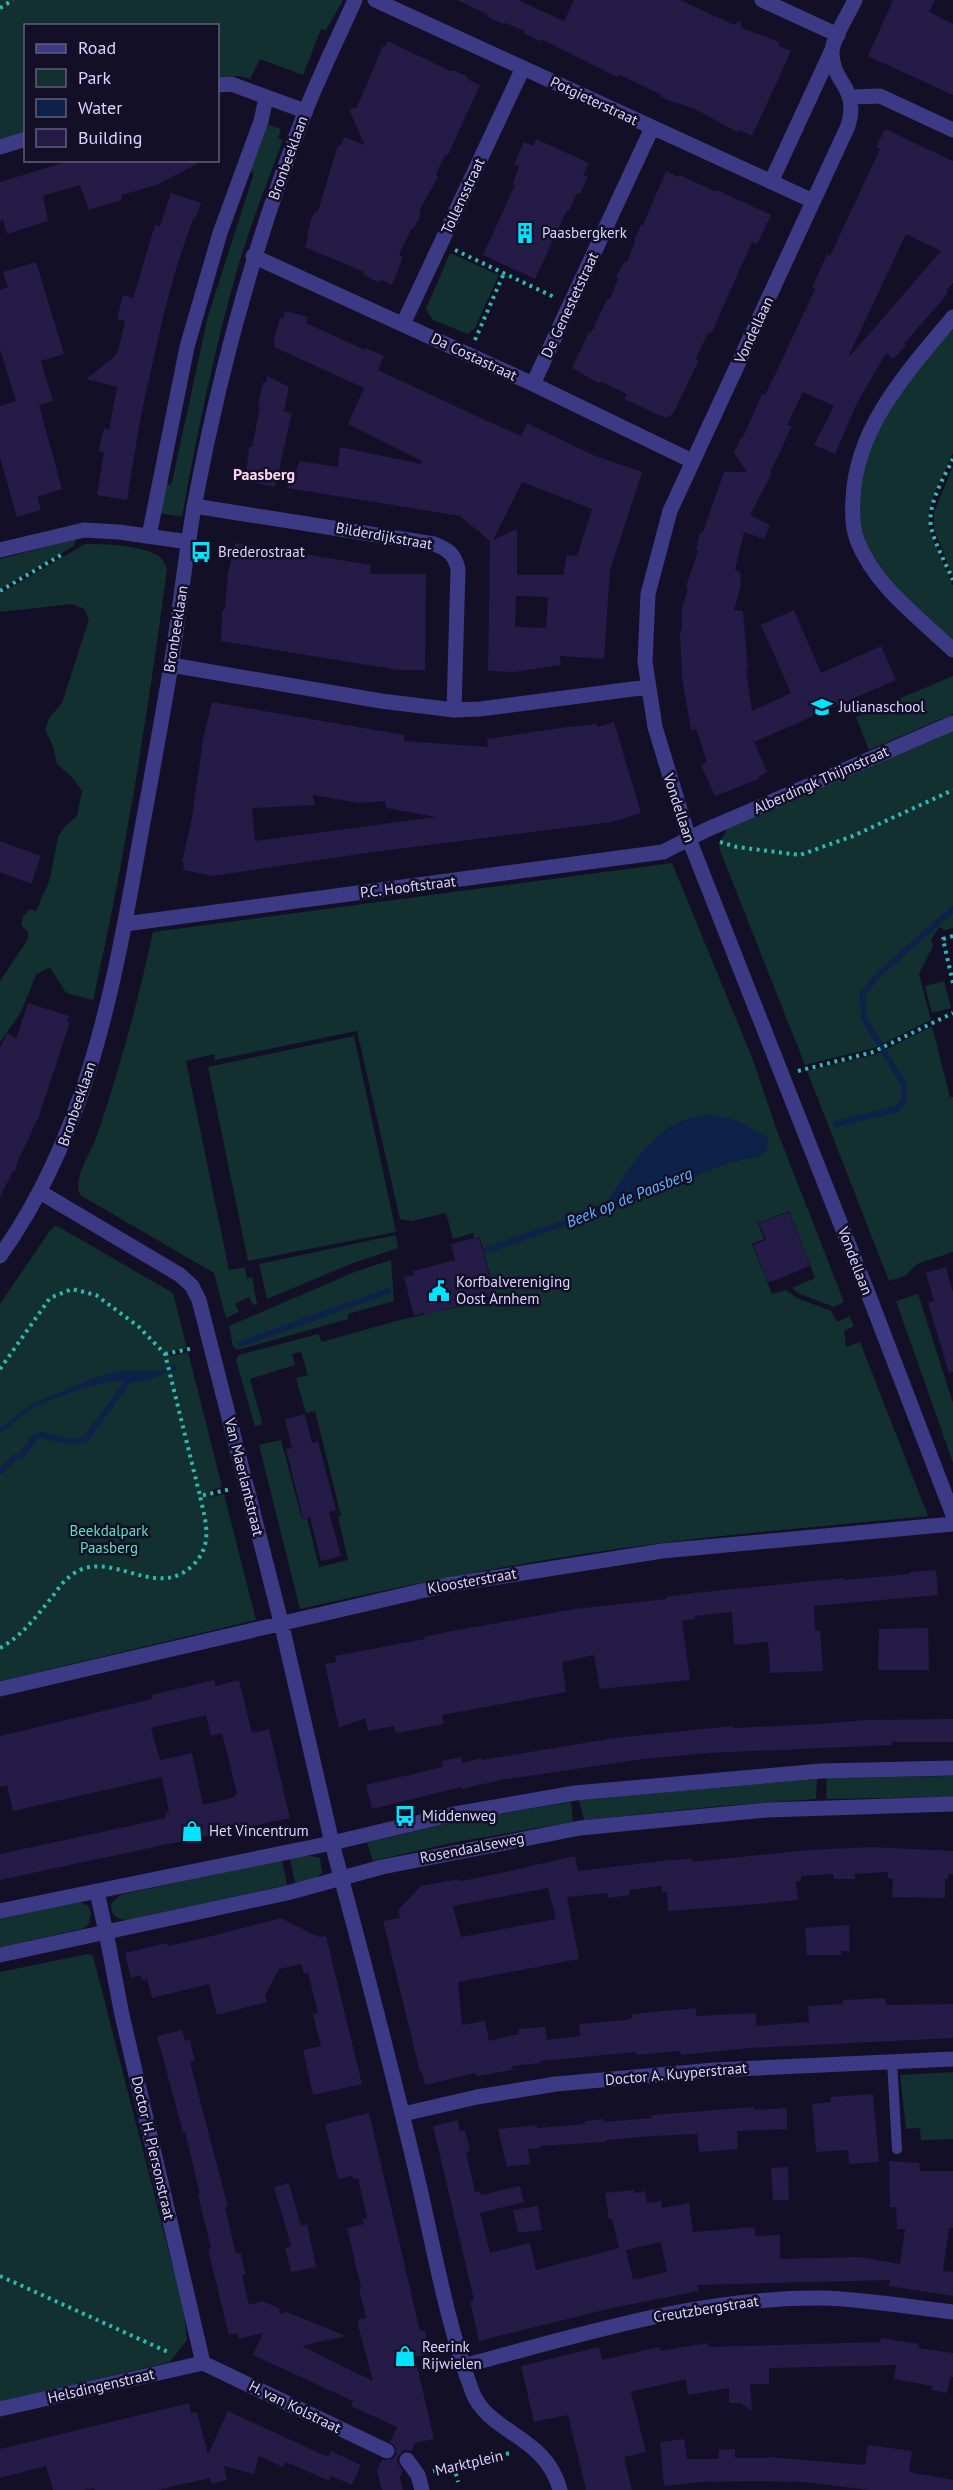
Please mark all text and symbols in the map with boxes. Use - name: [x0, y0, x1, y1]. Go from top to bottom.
- legend: [24, 24, 219, 162]
- text: Road: [78, 36, 116, 59]
- text: Park: [78, 66, 111, 89]
- street label: Potgieterstraat: [547, 72, 641, 129]
- text: Water: [78, 96, 122, 119]
- street label: Bronbeeklaan: [264, 113, 311, 202]
- text: Building: [78, 126, 142, 149]
- street label: Tollensstraat: [437, 155, 488, 237]
- building icon: Paasbergkerk: [513, 221, 537, 245]
- place label: Paasbergkerk: [542, 223, 628, 242]
- street label: De Genestetstraat: [537, 249, 602, 361]
- street label: Vondellaan: [729, 293, 777, 367]
- street label: Da Costastraat: [428, 328, 520, 385]
- district label: Paasberg: [233, 464, 295, 484]
- street label: Bilderdijkstraat: [334, 518, 434, 553]
- bus stop icon: Brederostraat: [189, 540, 213, 564]
- place label: Brederostraat: [218, 542, 305, 561]
- street label: Bronbeeklaan: [159, 584, 192, 674]
- school or university icon: Julianaschool: [810, 695, 834, 719]
- place label: Julianaschool: [838, 697, 925, 716]
- street label: Alberdingk Thijmstraat: [750, 741, 891, 818]
- street label: Vondellaan: [659, 770, 700, 845]
- street label: P.C. Hooftstraat: [359, 871, 457, 902]
- street label: Bronbeeklaan: [53, 1059, 100, 1149]
- water label: Beek op de Paasberg: [563, 1163, 695, 1231]
- street label: Vondellaan: [833, 1223, 877, 1298]
- place label: Korfbalvereniging Oost Arnhem: [456, 1272, 570, 1308]
- public building icon: Korfbalvereniging Oost Arnhem: [427, 1279, 451, 1303]
- street label: Van Maerlantstraat: [220, 1415, 268, 1538]
- park label: Beekdalpark Paasberg: [70, 1521, 149, 1557]
- street label: Kloosterstraat: [426, 1563, 518, 1598]
- bus stop icon: Middenweg: [393, 1804, 417, 1828]
- place label: Middenweg: [422, 1806, 496, 1825]
- shop icon: Het Vincentrum: [180, 1819, 204, 1843]
- place label: Het Vincentrum: [209, 1821, 309, 1840]
- street label: Rosendaalseweg: [418, 1828, 526, 1867]
- street label: Doctor A. Kuyperstraat: [604, 2058, 748, 2089]
- street label: Doctor H. Piersonstraat: [128, 2074, 179, 2222]
- street label: Creutzbergstraat: [652, 2291, 760, 2326]
- place label: Reerink Rijwielen: [422, 2337, 482, 2373]
- shop icon: Reerink Rijwielen: [393, 2344, 417, 2368]
- street label: Helsdingenstraat: [46, 2364, 156, 2407]
- street label: H. van Kolstraat: [246, 2376, 344, 2437]
- street label: Marktplein: [433, 2445, 505, 2480]

